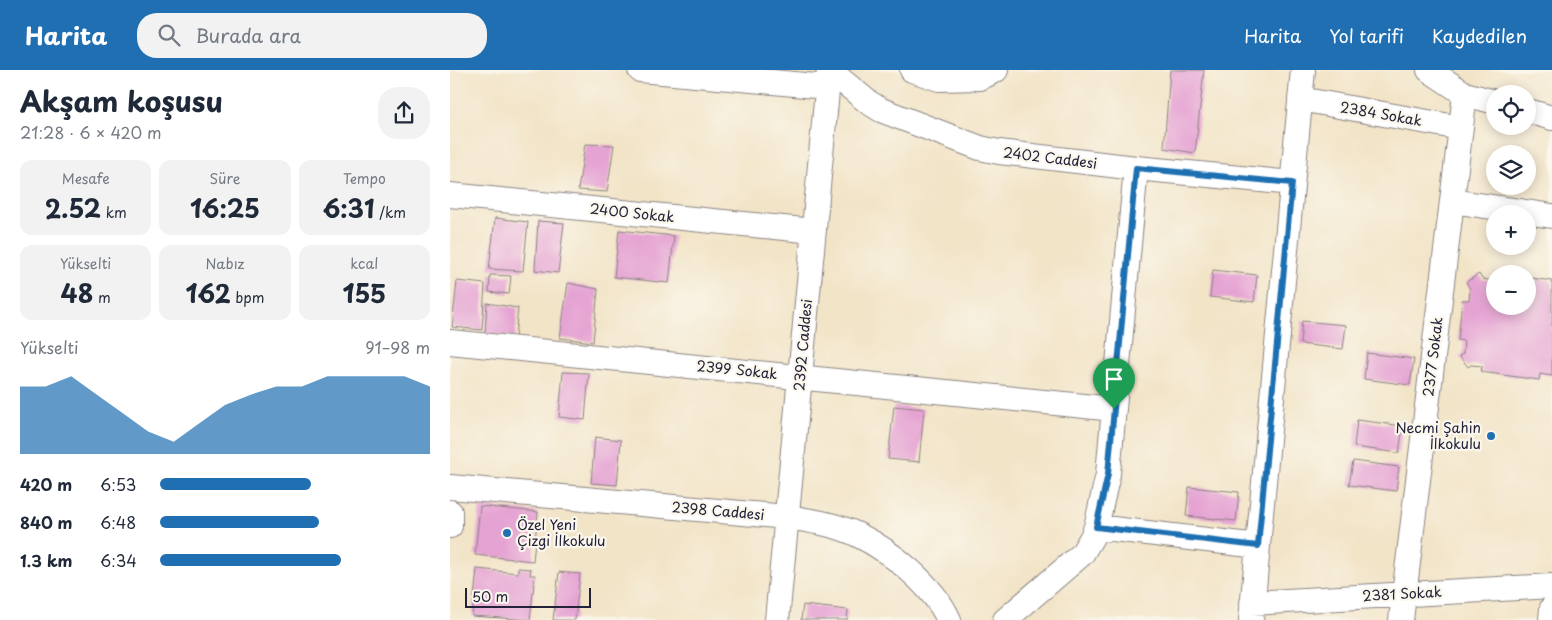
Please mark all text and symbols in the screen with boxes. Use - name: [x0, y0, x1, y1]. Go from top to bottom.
- search box: [137, 13, 487, 58]
- text: Harita: [25, 17, 107, 53]
- icon: search: [155, 21, 183, 49]
- text: Burada ara: [195, 21, 301, 49]
- text: Harita: [1244, 22, 1301, 49]
- text: Yol tarifi: [1329, 22, 1404, 49]
- text: Kaydedilen: [1432, 22, 1527, 49]
- text: Akşam koşusu: [20, 79, 223, 122]
- map controls: [1486, 85, 1536, 315]
- button: locate: [1486, 85, 1536, 135]
- button: share: [378, 87, 430, 139]
- street label: 2384 Sokak: [1338, 96, 1424, 131]
- text: 21:28 · 6 × 420 m: [20, 120, 162, 144]
- street label: 2402 Caddesi: [1002, 141, 1098, 174]
- button: layers: [1486, 145, 1536, 195]
- text: Mesafe: [62, 168, 110, 189]
- text: Süre: [210, 168, 240, 189]
- text: Tempo: [343, 168, 386, 189]
- text: 2.52: [45, 189, 101, 227]
- text: 16:25: [190, 189, 260, 227]
- text: 6:31: [323, 189, 375, 227]
- street label: 2400 Sokak: [589, 198, 675, 227]
- text: km: [101, 202, 127, 223]
- text: /km: [375, 202, 406, 223]
- button: +: [1486, 205, 1536, 255]
- text: Yükselti: [60, 253, 111, 274]
- text: Nabız: [205, 253, 245, 274]
- text: kcal: [350, 253, 378, 274]
- button: −: [1486, 265, 1536, 315]
- text: 48: [61, 274, 93, 312]
- text: 162: [186, 274, 231, 312]
- text: 155: [342, 274, 386, 312]
- text: m: [93, 287, 111, 308]
- text: bpm: [231, 287, 264, 308]
- street label: 2392 Caddesi: [788, 298, 817, 392]
- street label: 2377 Sokak: [1417, 316, 1448, 398]
- text: Yükselti: [20, 335, 78, 359]
- text: 91–98 m: [365, 335, 430, 359]
- street label: 2399 Sokak: [696, 355, 779, 384]
- pin: [1093, 358, 1135, 409]
- icon: arrive: [1100, 365, 1128, 393]
- place label: Necmi Şahin İlkokulu: [1396, 417, 1481, 454]
- marker: Necmi Şahin İlkokulu: [1485, 430, 1497, 442]
- text: 420 m: [20, 472, 72, 496]
- text: 6:53: [100, 472, 136, 496]
- street label: 2398 Caddesi: [671, 496, 765, 525]
- text: 840 m: [20, 510, 73, 534]
- text: 6:48: [100, 510, 136, 534]
- place label: Özel Yeni Çizgi İlkokulu: [517, 514, 606, 551]
- marker: Özel Yeni Çizgi İlkokulu: [501, 527, 513, 539]
- text: 1.3 km: [20, 548, 72, 572]
- text: 6:34: [100, 548, 137, 572]
- street label: 2381 Sokak: [1362, 581, 1442, 606]
- scale bar: [465, 585, 591, 608]
- text: 50 m: [472, 586, 508, 607]

